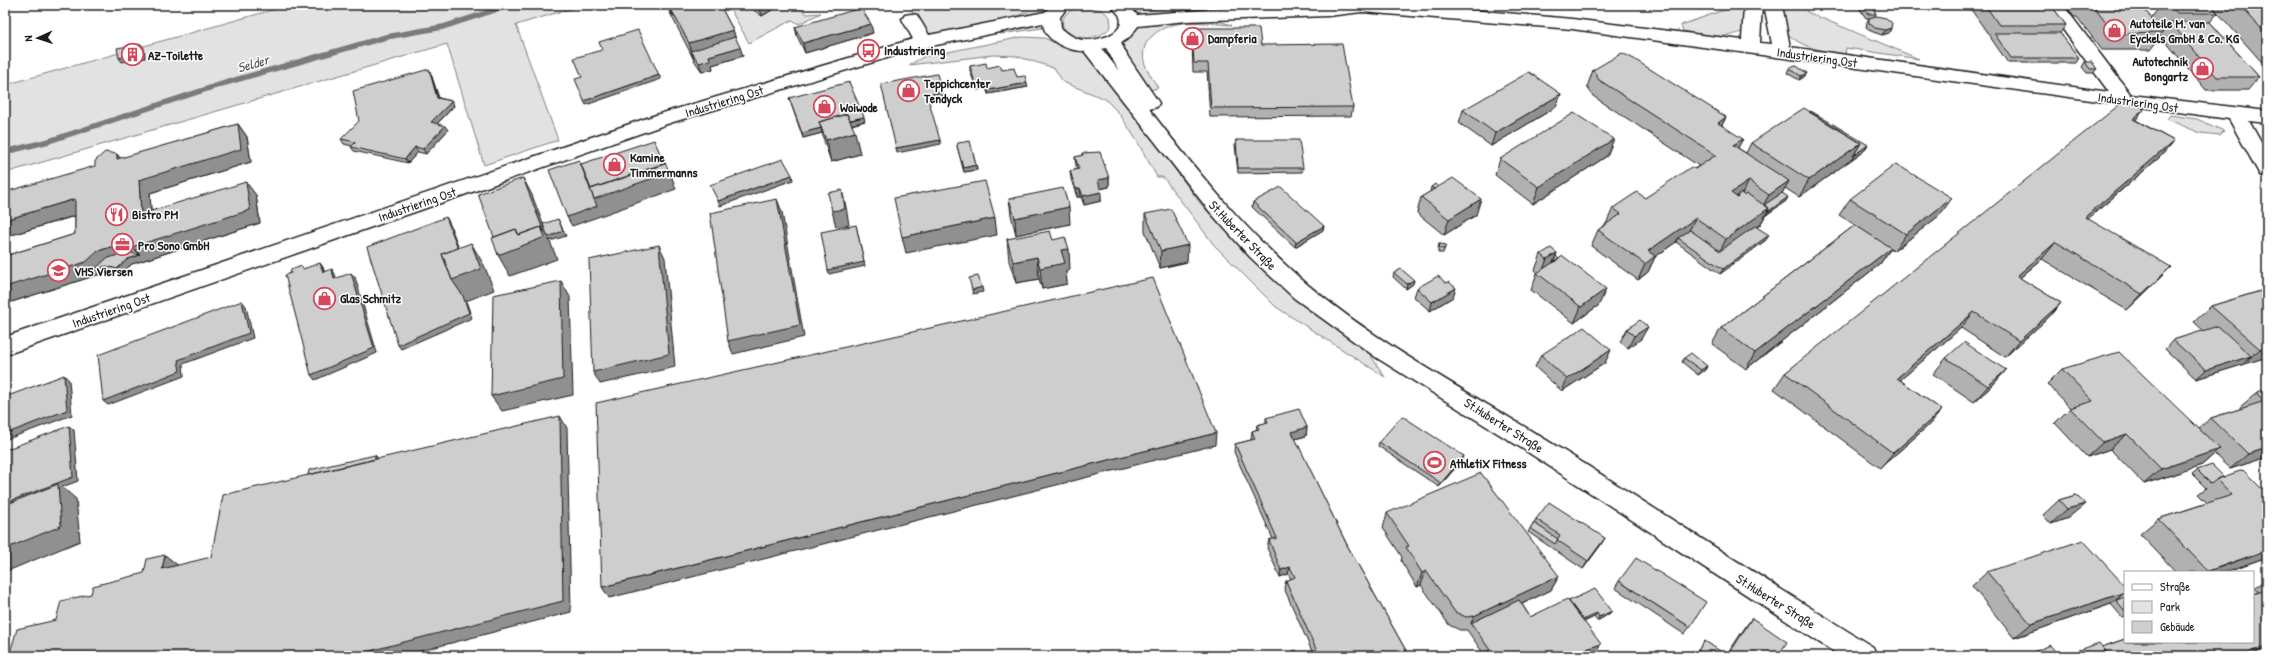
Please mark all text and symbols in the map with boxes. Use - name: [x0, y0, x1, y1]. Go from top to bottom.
- place label: Autoteile M. van Eyckels GmbH & Co. KG: [2130, 14, 2240, 48]
- shop icon: Autoteile M. van Eyckels GmbH & Co. KG: [2101, 17, 2127, 43]
- north arrow: [18, 18, 58, 58]
- shop icon: Dampferia: [1180, 25, 1206, 51]
- place label: Dampferia: [1208, 29, 1257, 48]
- text: N: [21, 35, 35, 42]
- bus stop icon: Industriering: [855, 37, 881, 63]
- place label: Industriering: [884, 41, 946, 60]
- building icon: AZ-Toilette: [120, 42, 146, 68]
- street label: Industriering Ost: [1776, 42, 1859, 72]
- place label: AZ-Toilette: [148, 46, 204, 64]
- water label: Selder: [235, 49, 273, 77]
- place label: Autotechnik Bongartz: [2132, 52, 2189, 86]
- shop icon: Autotechnik Bongartz: [2190, 55, 2216, 81]
- place label: Teppichcenter Tendyck: [923, 74, 992, 108]
- shop icon: Teppichcenter Tendyck: [896, 77, 922, 103]
- street label: Industriering Ost: [683, 80, 766, 121]
- street label: Industriering Ost: [2097, 87, 2180, 117]
- shop icon: Woiwode: [812, 94, 838, 120]
- place label: Woiwode: [840, 98, 878, 116]
- place label: Kamine Timmermanns: [629, 148, 698, 181]
- shop icon: Kamine Timmermanns: [602, 151, 628, 177]
- street label: Industriering Ost: [376, 182, 459, 226]
- street label: St.Huberter Straße: [1205, 196, 1281, 274]
- restaurant icon: Bistro PM: [103, 201, 129, 227]
- place label: Bistro PM: [132, 205, 178, 223]
- office icon: Pro Sono GmbH: [110, 232, 136, 258]
- place label: Pro Sono GmbH: [138, 236, 209, 254]
- school or university icon: VHS Viersen: [45, 258, 71, 284]
- place label: VHS Viersen: [74, 262, 133, 280]
- shop icon: Glas Schmitz: [312, 285, 338, 311]
- street label: Industriering Ost: [70, 288, 153, 332]
- place label: Glas Schmitz: [340, 289, 401, 307]
- street label: St.Huberter Straße: [1461, 393, 1547, 457]
- sports icon: AthletiX Fitness: [1421, 450, 1447, 476]
- place label: AthletiX Fitness: [1450, 454, 1526, 472]
- street label: St.Huberter Straße: [1733, 569, 1819, 633]
- legend: [2124, 571, 2254, 643]
- text: Straße: [2160, 578, 2190, 595]
- text: Park: [2160, 598, 2180, 615]
- text: Gebäude: [2160, 618, 2195, 635]

